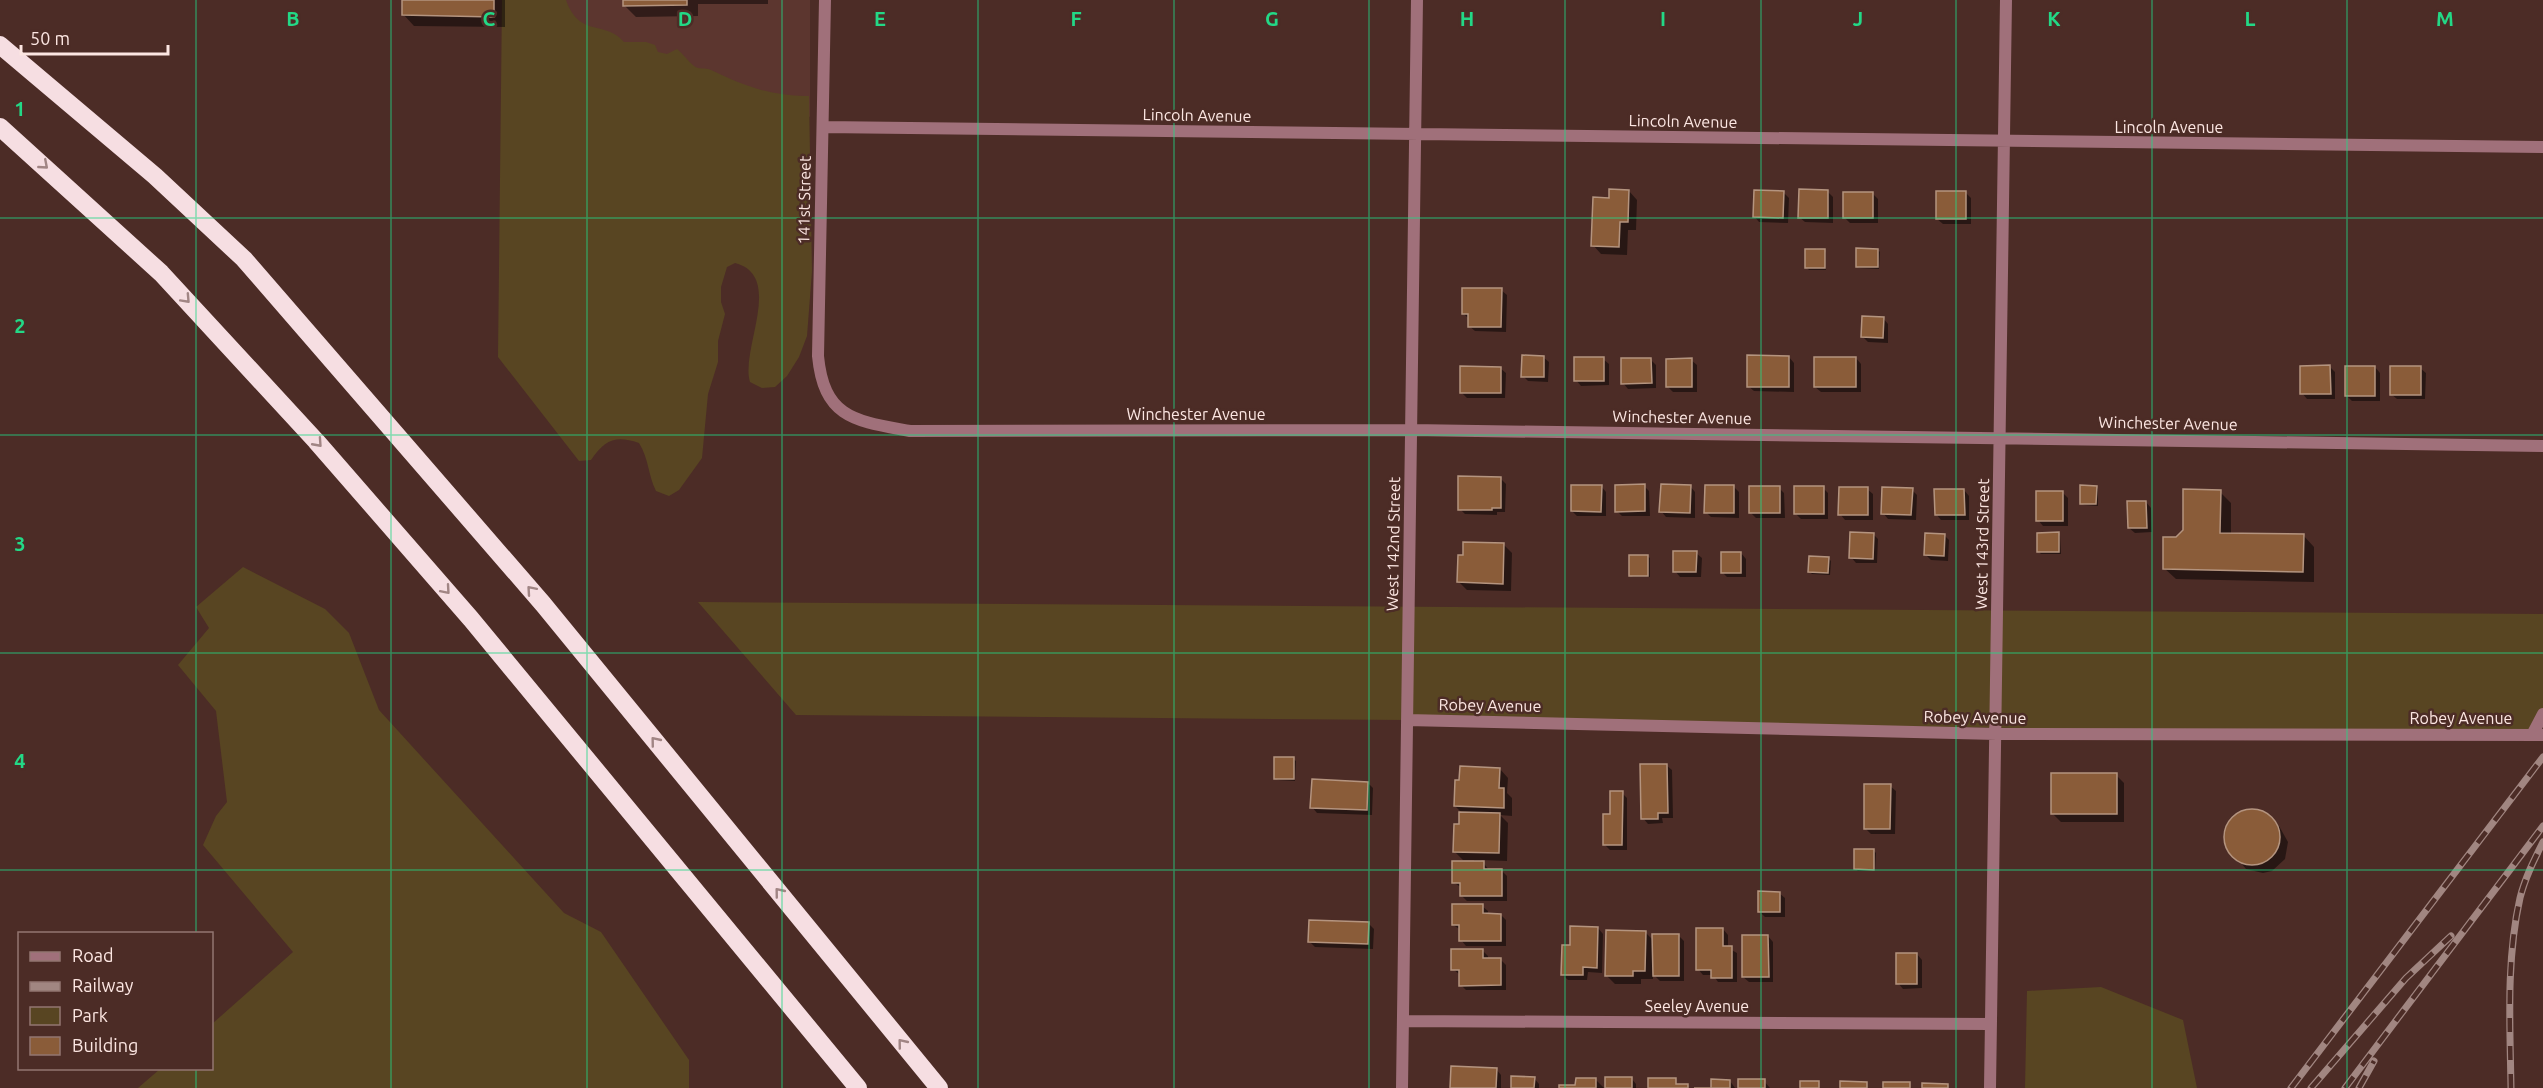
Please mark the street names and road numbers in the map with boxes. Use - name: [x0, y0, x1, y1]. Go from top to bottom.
- street label: Lincoln Avenue: [1142, 105, 1252, 125]
- street label: Lincoln Avenue: [1628, 111, 1738, 131]
- street label: Lincoln Avenue: [2115, 118, 2223, 136]
- street label: 141st Street: [794, 155, 814, 244]
- street label: Winchester Avenue: [1126, 405, 1266, 423]
- street label: Winchester Avenue: [1612, 407, 1752, 427]
- street label: Winchester Avenue: [2098, 413, 2238, 433]
- street label: West 142nd Street: [1383, 476, 1403, 611]
- street label: West 143rd Street: [1972, 478, 1992, 610]
- street label: Robey Avenue: [1438, 695, 1542, 715]
- street label: Robey Avenue: [1923, 707, 2027, 727]
- street label: Robey Avenue: [2410, 709, 2512, 727]
- street label: Seeley Avenue: [1645, 997, 1749, 1015]

